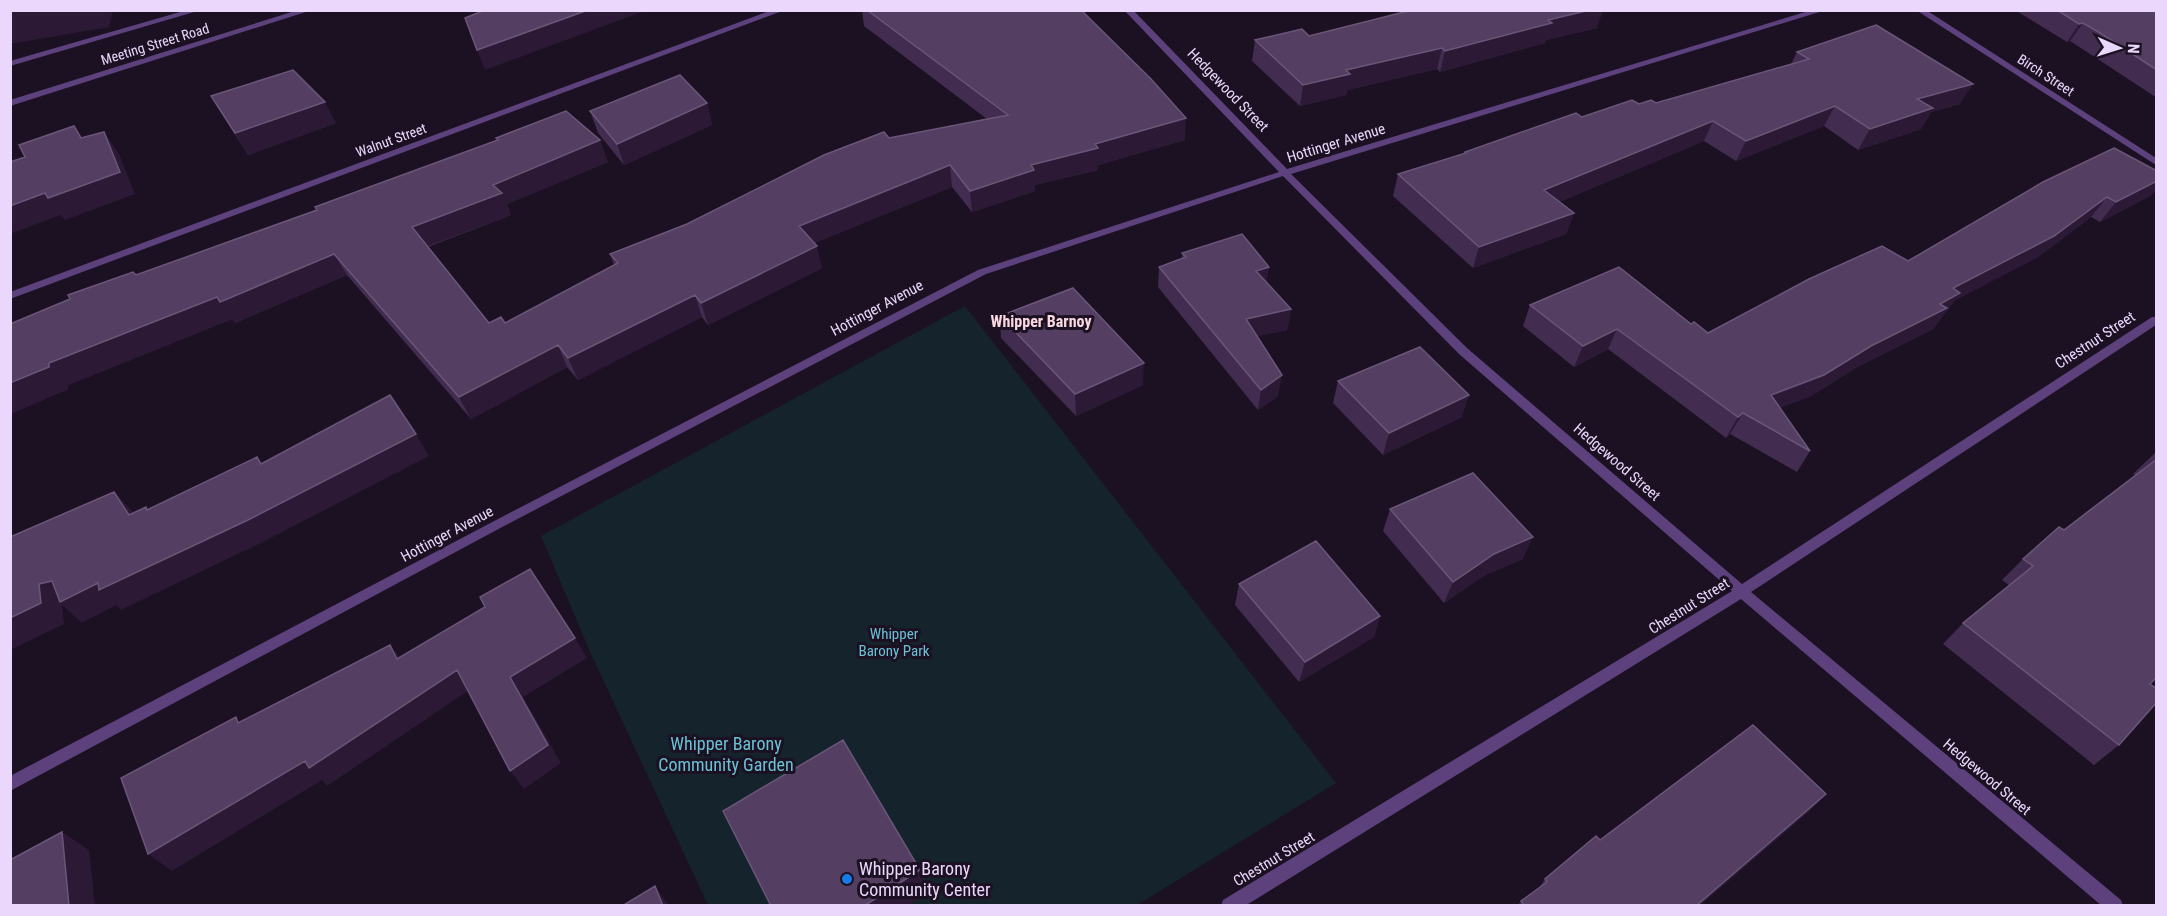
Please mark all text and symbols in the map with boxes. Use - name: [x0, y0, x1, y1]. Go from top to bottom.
- north arrow: [2089, 18, 2149, 78]
- street label: Meeting Street Road: [99, 20, 211, 68]
- text: N: [2124, 43, 2143, 54]
- street label: Hedgewood Street: [1184, 45, 1272, 135]
- street label: Birch Street: [2015, 51, 2077, 99]
- street label: Hottinger Avenue: [1285, 119, 1387, 167]
- street label: Walnut Street: [353, 120, 429, 160]
- street label: Hottinger Avenue: [828, 276, 926, 340]
- street label: Chestnut Street: [2052, 308, 2138, 372]
- district label: Whipper Barnoy: [990, 312, 1092, 331]
- street label: Hedgewood Street: [1570, 419, 1664, 505]
- street label: Hottinger Avenue: [398, 502, 496, 566]
- street label: Chestnut Street: [1645, 574, 1733, 638]
- park label: Whipper Barony Park: [858, 625, 930, 660]
- park label: Whipper Barony Community Garden: [658, 733, 794, 775]
- street label: Hedgewood Street: [1939, 735, 2035, 819]
- street label: Chestnut Street: [1230, 828, 1318, 890]
- place label: Whipper Barony Community Center: [859, 858, 991, 900]
- marker: Whipper Barony Community Center: [840, 872, 854, 886]

